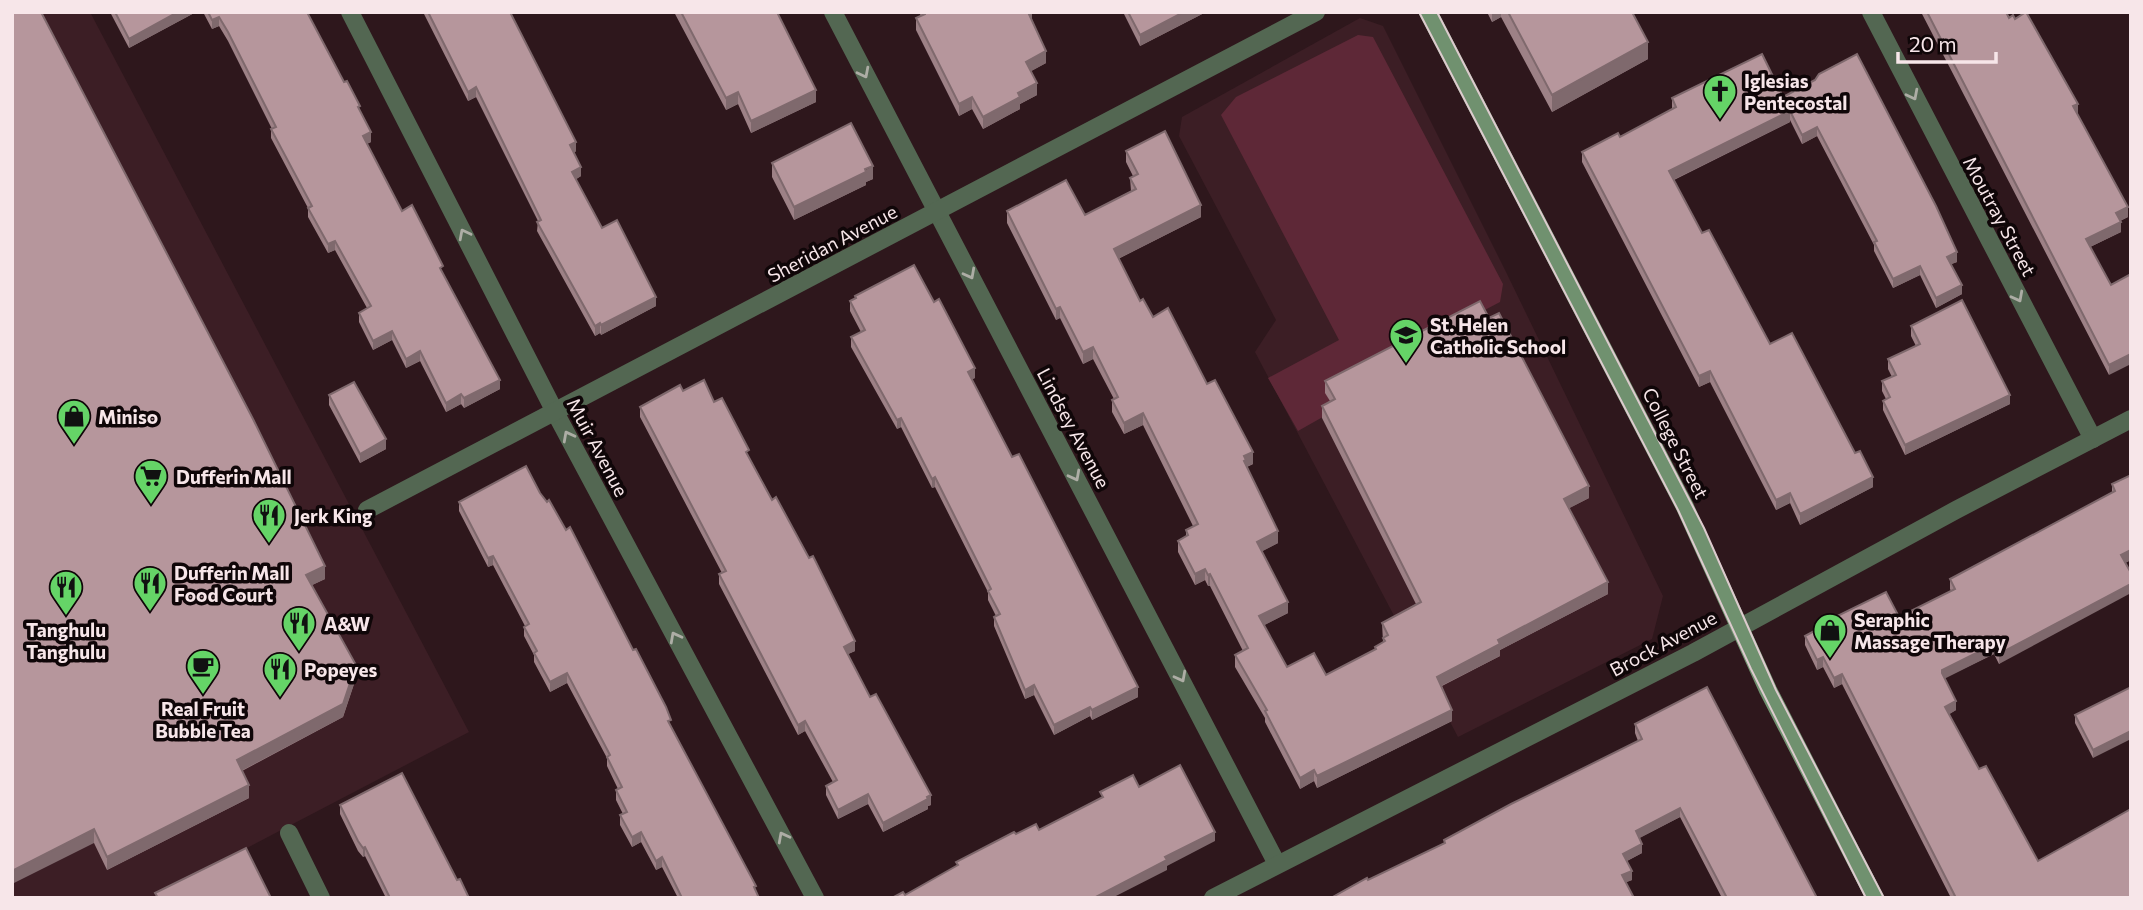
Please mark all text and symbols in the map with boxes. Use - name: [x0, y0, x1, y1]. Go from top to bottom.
- scale bar: [1898, 21, 1996, 65]
- text: 20 m: [1909, 31, 1957, 56]
- one-way arrow: [856, 66, 870, 78]
- place label: Iglesias Pentecostal: [1744, 69, 1847, 114]
- church icon: Iglesias Pentecostal: [1701, 72, 1739, 121]
- one-way arrow: [1905, 88, 1919, 100]
- street label: Moutray Street: [1959, 152, 2041, 280]
- street label: Sheridan Avenue: [763, 199, 901, 287]
- one-way arrow: [459, 229, 473, 241]
- one-way arrow: [961, 267, 975, 280]
- one-way arrow: [2010, 289, 2024, 302]
- place label: St. Helen Catholic School: [1430, 313, 1566, 358]
- school or university icon: St. Helen Catholic School: [1387, 316, 1425, 365]
- street label: Lindsey Avenue: [1033, 364, 1115, 492]
- street label: College Street: [1638, 384, 1714, 503]
- street label: Muir Avenue: [562, 394, 634, 500]
- shop icon: Miniso: [55, 397, 93, 446]
- place label: Miniso: [98, 405, 158, 428]
- one-way arrow: [563, 431, 576, 444]
- supermarket icon: Dufferin Mall: [132, 457, 170, 506]
- place label: Dufferin Mall: [176, 465, 292, 488]
- one-way arrow: [1067, 469, 1081, 481]
- restaurant icon: Jerk King: [250, 496, 288, 545]
- place label: Jerk King: [294, 504, 373, 527]
- place label: Dufferin Mall Food Court: [174, 561, 290, 606]
- restaurant icon: Dufferin Mall Food Court: [131, 564, 169, 613]
- restaurant icon: Tanghulu Tanghulu: [47, 568, 85, 617]
- restaurant icon: A&W: [280, 604, 318, 653]
- street label: Brock Avenue: [1606, 605, 1720, 681]
- place label: Seraphic Massage Therapy: [1854, 608, 2007, 653]
- shop icon: Seraphic Massage Therapy: [1811, 611, 1849, 660]
- place label: A&W: [324, 612, 370, 635]
- place label: Tanghulu Tanghulu: [26, 618, 106, 663]
- one-way arrow: [670, 632, 684, 644]
- cafe icon: Real Fruit Bubble Tea: [184, 647, 222, 696]
- restaurant icon: Popeyes: [261, 650, 299, 699]
- place label: Popeyes: [304, 658, 377, 681]
- one-way arrow: [1173, 670, 1186, 683]
- place label: Real Fruit Bubble Tea: [155, 697, 251, 742]
- one-way arrow: [778, 832, 791, 845]

